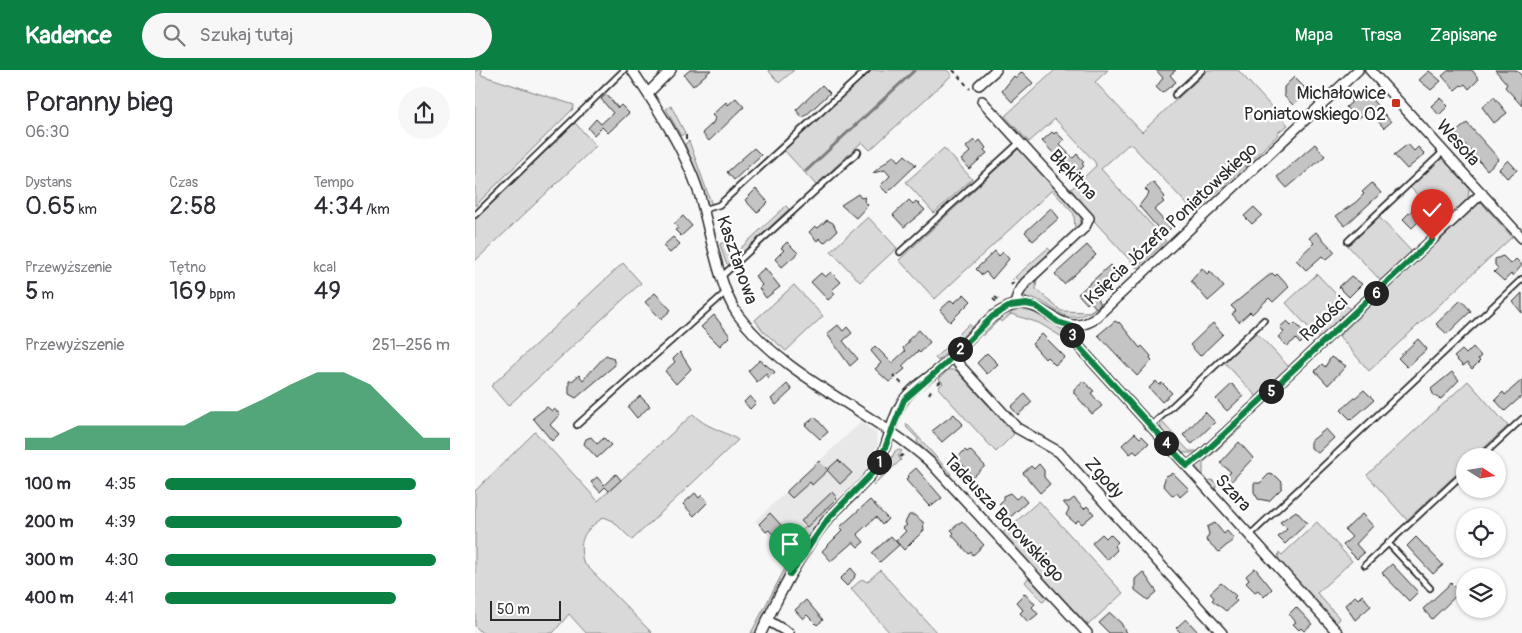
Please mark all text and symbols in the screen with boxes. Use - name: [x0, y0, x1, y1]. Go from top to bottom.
- search box: [142, 13, 492, 58]
- text: Kadence: [25, 21, 112, 50]
- icon: search: [160, 21, 188, 49]
- text: Szukaj tutaj: [200, 23, 293, 47]
- text: Mapa: [1295, 24, 1333, 47]
- text: Trasa: [1361, 24, 1402, 47]
- text: Zapisane: [1430, 24, 1497, 47]
- place label: Michałowice Poniatowskiego 02: [1244, 82, 1386, 126]
- text: Poranny bieg: [25, 85, 173, 120]
- button: share: [398, 87, 450, 139]
- marker: Michałowice Poniatowskiego 02: [1390, 97, 1402, 109]
- street label: Wesoła: [1431, 115, 1485, 171]
- text: 06:30: [25, 122, 69, 142]
- street label: Księcia Józefa Poniatowskiego: [1080, 138, 1262, 310]
- street label: Błękitna: [1044, 145, 1102, 205]
- text: Dystans: [25, 174, 72, 191]
- text: Czas: [169, 174, 198, 191]
- text: Tempo: [314, 174, 354, 191]
- pin: [1411, 189, 1453, 240]
- text: 0.65: [25, 191, 76, 222]
- text: 2:58: [169, 191, 216, 222]
- text: 4:34: [314, 191, 363, 222]
- icon: check: [1418, 196, 1446, 224]
- text: km: [76, 201, 97, 218]
- text: /km: [363, 201, 390, 218]
- street label: Kasztanowa: [711, 213, 763, 307]
- text: Przewyższenie: [25, 259, 112, 276]
- text: Tętno: [169, 259, 206, 276]
- text: kcal: [314, 259, 336, 276]
- text: 5: [25, 276, 39, 307]
- text: 169: [169, 276, 207, 307]
- text: 49: [314, 276, 341, 307]
- pin: 6: [1363, 280, 1389, 306]
- text: 6: [1372, 285, 1381, 302]
- text: m: [39, 286, 54, 303]
- text: bpm: [207, 286, 235, 303]
- street label: Radości: [1295, 291, 1353, 347]
- pin: 3: [1059, 322, 1085, 348]
- text: 3: [1069, 327, 1076, 344]
- text: Przewyższenie: [25, 335, 124, 355]
- text: 251–256 m: [372, 335, 450, 355]
- pin: 2: [947, 336, 973, 362]
- text: 2: [957, 341, 964, 358]
- pin: 5: [1259, 378, 1283, 404]
- text: 5: [1268, 383, 1275, 400]
- pin: 4: [1153, 430, 1179, 456]
- text: 4: [1162, 435, 1171, 452]
- north arrow: [1456, 448, 1506, 498]
- map controls: [1456, 448, 1506, 618]
- street label: Tadeusza Borowskiego: [938, 449, 1070, 587]
- pin: 1: [867, 450, 891, 474]
- street label: Zgody: [1080, 453, 1129, 504]
- text: 1: [877, 454, 882, 471]
- street label: Szara: [1210, 469, 1256, 517]
- text: 100 m: [25, 474, 71, 494]
- text: 4:35: [105, 474, 136, 494]
- button: locate: [1456, 508, 1506, 558]
- text: 200 m: [25, 512, 73, 532]
- text: 4:39: [105, 512, 136, 532]
- pin: [769, 523, 811, 574]
- icon: arrive: [776, 530, 804, 558]
- text: 300 m: [25, 550, 73, 570]
- text: 4:30: [105, 550, 138, 570]
- button: layers: [1456, 568, 1506, 618]
- text: 400 m: [25, 588, 74, 608]
- text: 4:41: [105, 588, 134, 608]
- scale bar: [490, 598, 561, 621]
- text: 50 m: [497, 601, 530, 618]

